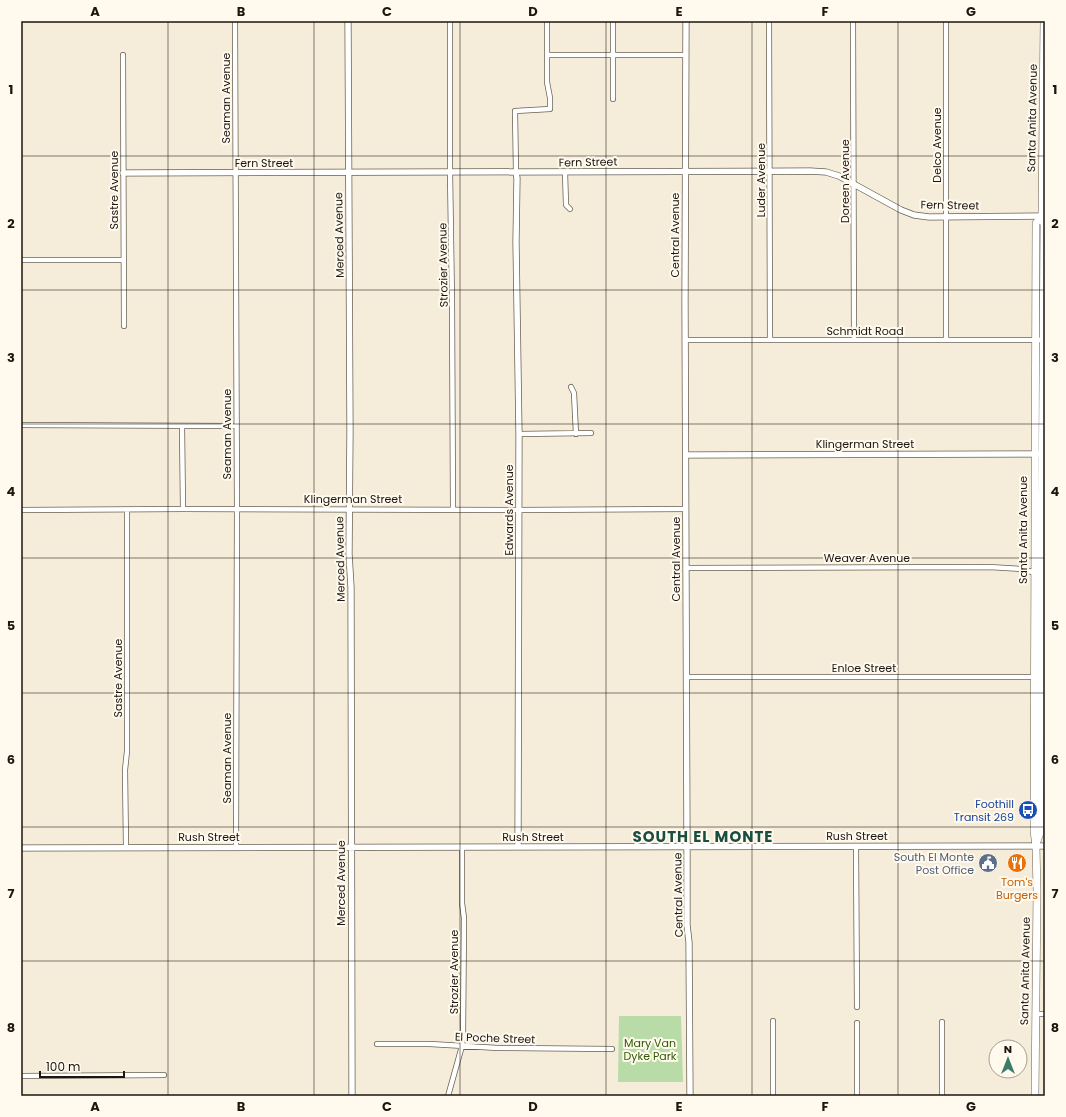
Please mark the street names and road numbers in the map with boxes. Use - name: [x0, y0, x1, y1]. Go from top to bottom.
- street label: Seaman Avenue: [218, 52, 234, 143]
- street label: Santa Anita Avenue: [1023, 64, 1041, 172]
- street label: Delco Avenue: [929, 107, 945, 183]
- street label: Doreen Avenue: [837, 139, 853, 223]
- street label: Luder Avenue: [753, 143, 769, 217]
- street label: Sastre Avenue: [106, 150, 122, 229]
- street label: Fern Street: [559, 153, 617, 171]
- street label: Fern Street: [235, 155, 293, 171]
- street label: Merced Avenue: [330, 192, 348, 278]
- street label: Central Avenue: [667, 192, 683, 277]
- street label: Fern Street: [921, 196, 979, 214]
- street label: Strozier Avenue: [434, 222, 452, 307]
- street label: Schmidt Road: [826, 323, 904, 339]
- street label: Seaman Avenue: [219, 388, 235, 479]
- street label: Klingerman Street: [816, 436, 914, 452]
- street label: Edwards Avenue: [501, 464, 517, 556]
- street label: Santa Anita Avenue: [1015, 476, 1031, 584]
- street label: Klingerman Street: [304, 491, 402, 507]
- street label: Merced Avenue: [331, 516, 349, 602]
- street label: Central Avenue: [668, 516, 684, 601]
- street label: Weaver Avenue: [824, 550, 910, 566]
- street label: Sastre Avenue: [110, 638, 126, 717]
- street label: Enloe Street: [832, 660, 896, 676]
- street label: Seaman Avenue: [219, 712, 235, 803]
- street label: Rush Street: [826, 828, 888, 844]
- street label: Rush Street: [178, 829, 240, 845]
- street label: Rush Street: [502, 829, 564, 845]
- street label: Merced Avenue: [333, 840, 349, 926]
- street label: Central Avenue: [669, 852, 687, 938]
- street label: Santa Anita Avenue: [1016, 917, 1034, 1025]
- street label: Strozier Avenue: [446, 930, 462, 1014]
- street label: El Poche Street: [455, 1029, 535, 1047]

